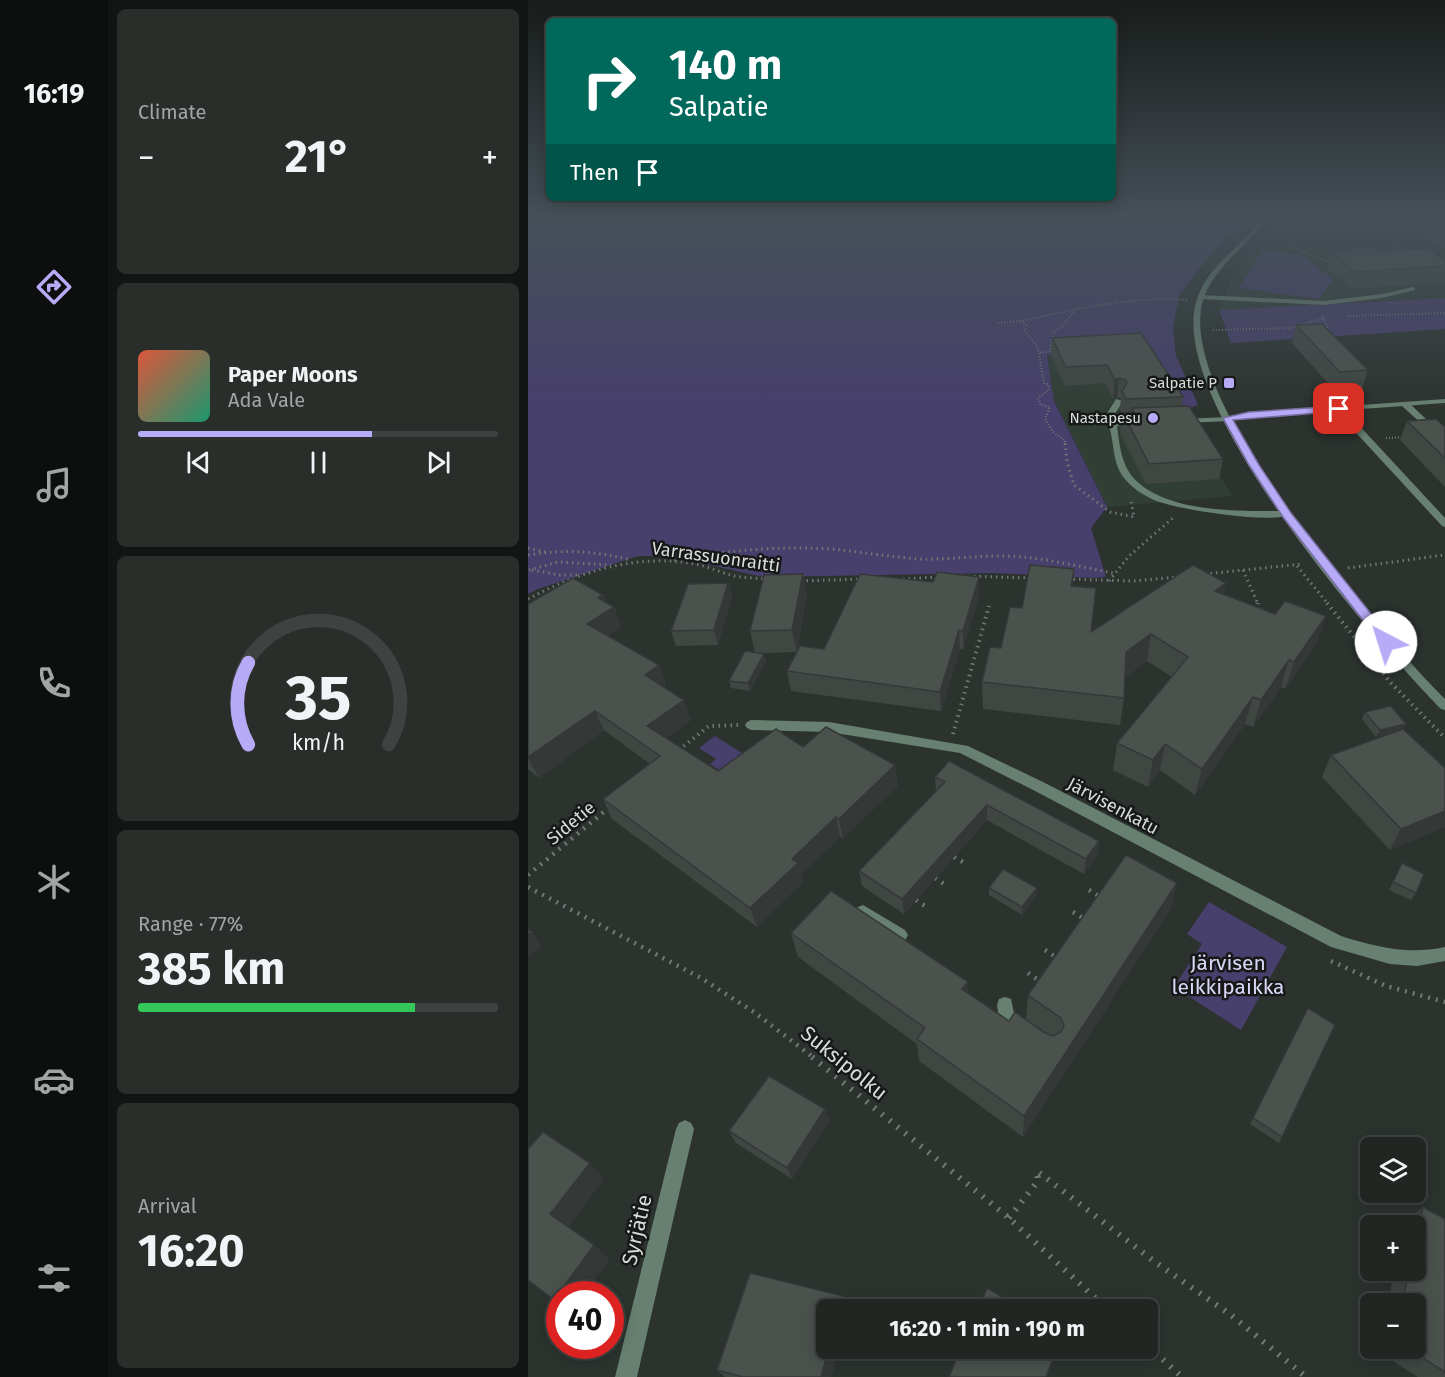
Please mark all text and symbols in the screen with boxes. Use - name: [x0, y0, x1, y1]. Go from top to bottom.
- text: 140 m: [669, 40, 782, 90]
- icon: right: [570, 42, 648, 120]
- text: 16:19: [24, 78, 84, 110]
- text: Salpatie: [669, 91, 769, 123]
- text: Climate: [138, 100, 206, 124]
- text: 21°: [285, 130, 351, 184]
- text: −: [138, 138, 155, 178]
- text: +: [482, 138, 498, 178]
- icon: arrive: [631, 156, 664, 189]
- text: Then: [570, 159, 619, 186]
- icon: directions: [33, 266, 75, 308]
- text: Paper Moons: [228, 361, 358, 388]
- place label: Salpatie P: [1149, 374, 1217, 392]
- marker: Salpatie P: [1222, 376, 1236, 390]
- pin: [1313, 383, 1364, 434]
- text: Ada Vale: [228, 388, 305, 412]
- icon: arrive: [1322, 392, 1355, 425]
- place label: Nastapesu: [1069, 409, 1141, 427]
- marker: Nastapesu: [1146, 411, 1160, 425]
- icon: previous: [182, 446, 215, 479]
- icon: pause: [302, 446, 335, 479]
- icon: next: [422, 446, 455, 479]
- icon: music: [33, 464, 75, 506]
- street label: Varrassuonraitti: [650, 537, 782, 577]
- position arrow: [1354, 610, 1418, 674]
- icon: phone: [33, 662, 75, 704]
- text: 35: [284, 662, 351, 737]
- text: km/h: [291, 731, 345, 757]
- street label: Järvisenkatu: [1063, 773, 1163, 839]
- street label: Sidetie: [542, 796, 600, 850]
- icon: climate: [33, 861, 75, 903]
- text: Range · 77%: [138, 912, 243, 936]
- text: 385 km: [138, 942, 285, 996]
- park label: Järvisen leikkipaikka: [1171, 950, 1285, 1000]
- street label: Suksipolku: [795, 1020, 893, 1106]
- icon: car: [33, 1059, 75, 1101]
- map controls: [1360, 1137, 1426, 1359]
- button: layers: [1360, 1137, 1426, 1203]
- street label: Syrjätie: [616, 1192, 658, 1268]
- text: Arrival: [138, 1194, 197, 1218]
- button: +: [1360, 1215, 1426, 1281]
- text: 16:20: [138, 1224, 245, 1278]
- icon: filters: [33, 1257, 75, 1299]
- speed limit sign: 40: [546, 1281, 624, 1359]
- button: −: [1360, 1293, 1426, 1359]
- text: 16:20 · 1 min · 190 m: [889, 1315, 1085, 1342]

